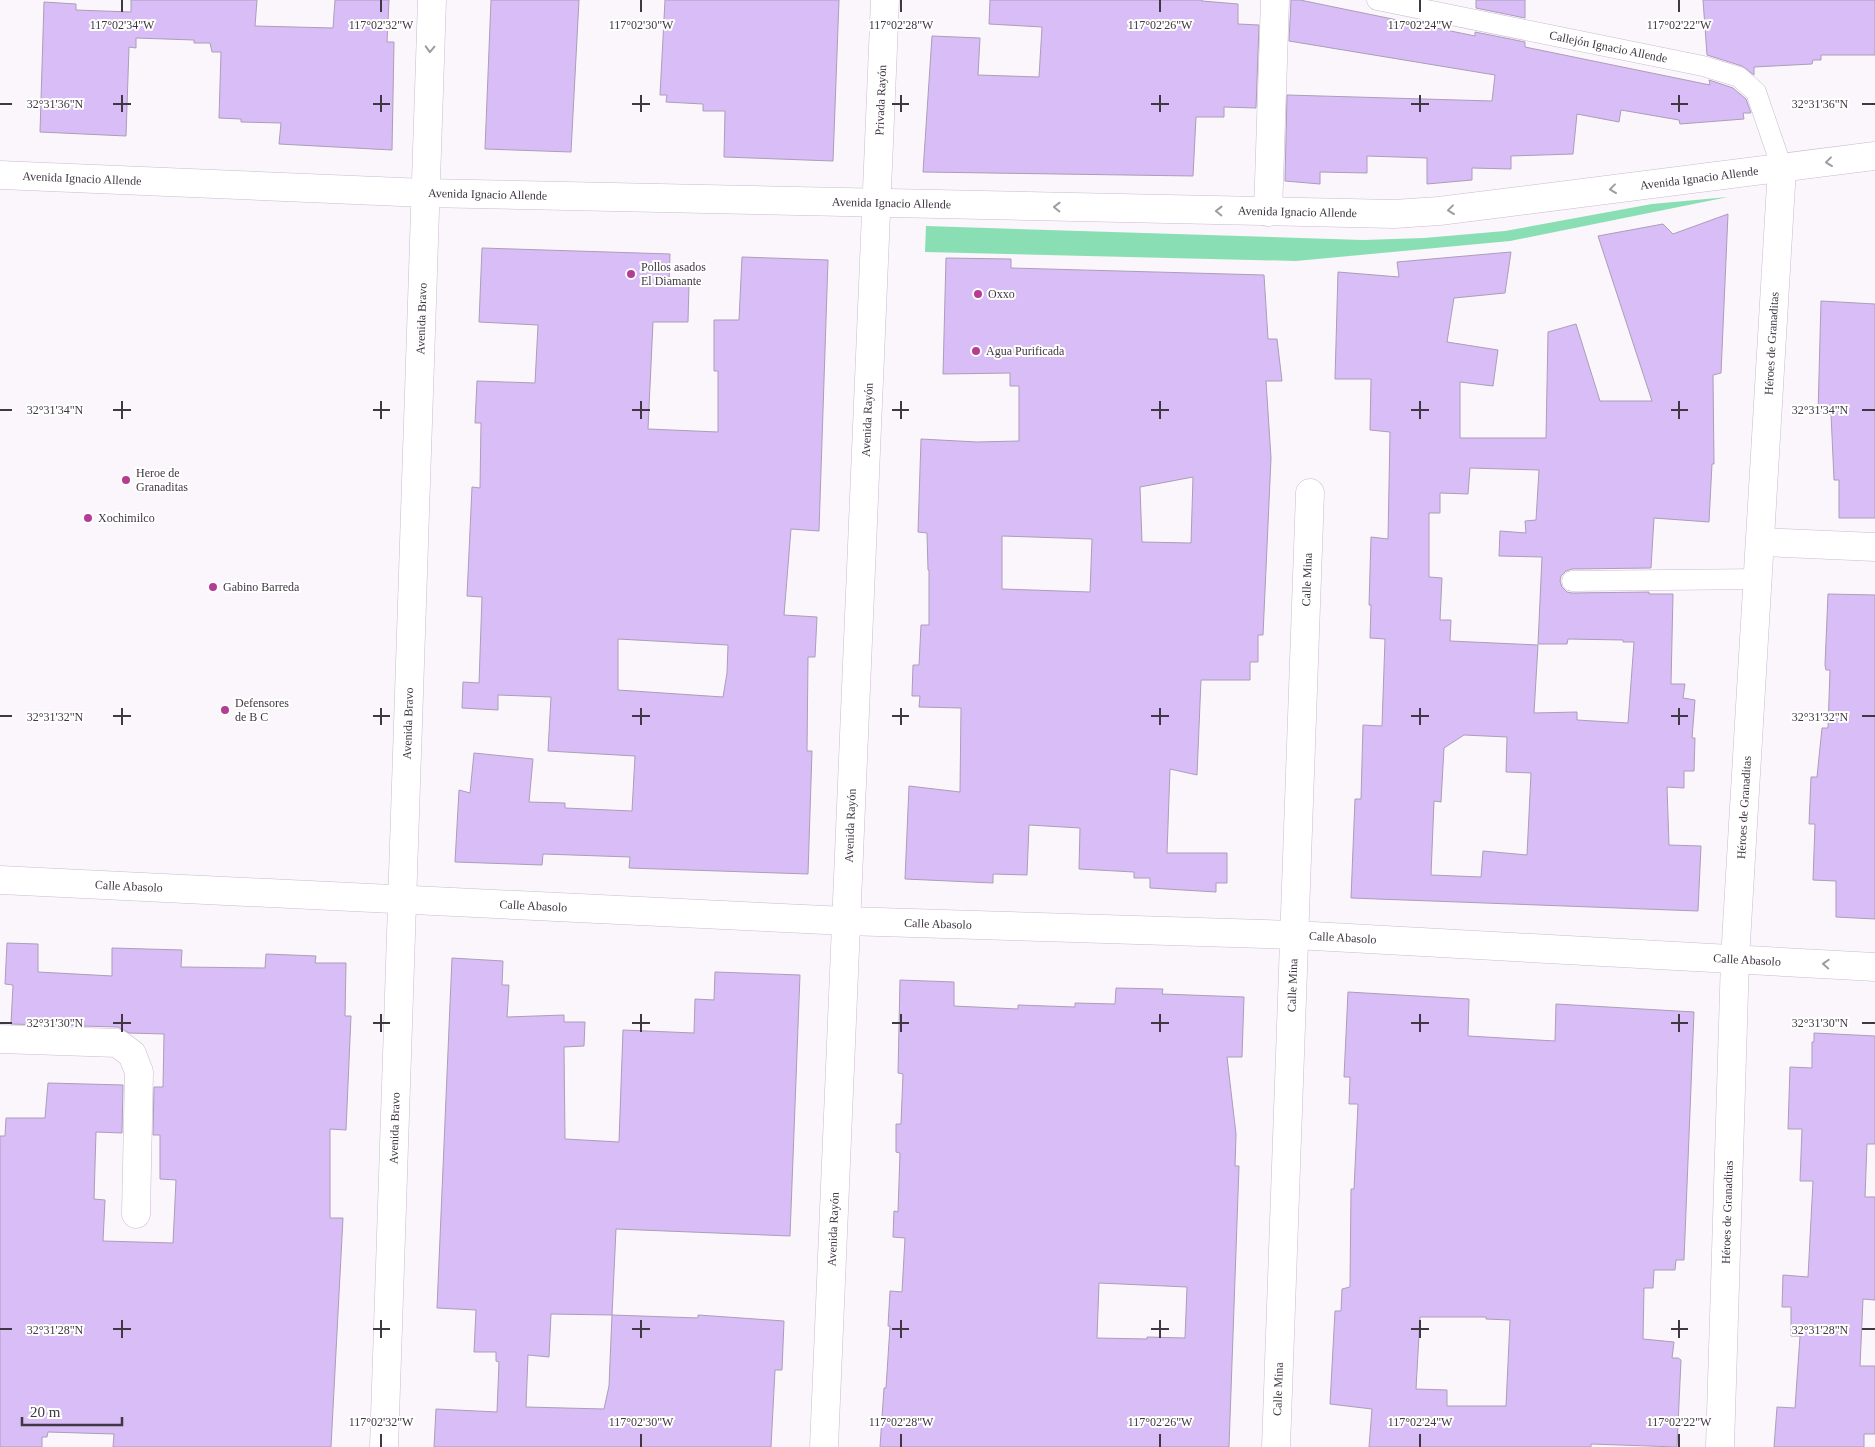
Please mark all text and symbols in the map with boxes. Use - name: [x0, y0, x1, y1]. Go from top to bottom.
- text: 117°02'34"W: [90, 18, 155, 32]
- text: 117°02'32"W: [349, 18, 414, 32]
- text: 117°02'30"W: [609, 18, 674, 32]
- text: 117°02'28"W: [869, 18, 934, 32]
- text: 117°02'26"W: [1128, 18, 1193, 32]
- text: 117°02'24"W: [1388, 18, 1453, 32]
- text: 117°02'22"W: [1647, 18, 1712, 32]
- street label: Callejón Ignacio Allende: [1548, 28, 1669, 66]
- one-way arrow: [425, 45, 435, 53]
- street label: Privada Rayón: [872, 64, 889, 136]
- text: 32°31'36"N: [27, 97, 84, 111]
- text: 32°31'36"N: [1792, 97, 1849, 111]
- one-way arrow: [1824, 156, 1832, 167]
- street label: Avenida Ignacio Allende: [1639, 164, 1759, 193]
- street label: Avenida Ignacio Allende: [22, 169, 142, 188]
- one-way arrow: [1608, 184, 1617, 194]
- street label: Avenida Ignacio Allende: [428, 186, 547, 203]
- street label: Avenida Ignacio Allende: [832, 195, 951, 211]
- one-way arrow: [1052, 201, 1060, 212]
- street label: Avenida Ignacio Allende: [1238, 204, 1357, 220]
- one-way arrow: [1447, 204, 1455, 215]
- one-way arrow: [1215, 206, 1222, 216]
- place label: Pollos asados El Diamante: [641, 260, 706, 288]
- marker: Pollos asados El Diamante: [625, 268, 637, 280]
- street label: Avenida Bravo: [413, 282, 430, 355]
- place label: Oxxo: [988, 287, 1015, 301]
- marker: Oxxo: [972, 288, 984, 300]
- street label: Héroes de Granaditas: [1762, 291, 1782, 395]
- place label: Agua Purificada: [986, 344, 1065, 358]
- marker: Agua Purificada: [970, 345, 982, 357]
- street label: Avenida Rayón: [859, 383, 876, 457]
- text: 32°31'34"N: [27, 403, 84, 417]
- text: 32°31'34"N: [1792, 403, 1849, 417]
- place label: Heroe de Granaditas: [136, 466, 188, 494]
- marker: Heroe de Granaditas: [120, 474, 132, 486]
- place label: Xochimilco: [98, 511, 155, 525]
- marker: Xochimilco: [82, 512, 94, 524]
- street label: Calle Mina: [1299, 552, 1315, 607]
- place label: Gabino Barreda: [223, 580, 300, 594]
- marker: Gabino Barreda: [207, 581, 219, 593]
- street label: Avenida Bravo: [400, 687, 416, 760]
- place label: Defensores de B C: [235, 696, 289, 724]
- marker: Defensores de B C: [219, 704, 231, 716]
- text: 32°31'32"N: [27, 710, 84, 724]
- text: 32°31'32"N: [1792, 710, 1849, 724]
- street label: Héroes de Granaditas: [1734, 755, 1754, 859]
- street label: Avenida Rayón: [842, 788, 859, 863]
- street label: Calle Abasolo: [95, 878, 163, 895]
- street label: Calle Abasolo: [499, 897, 568, 914]
- street label: Calle Abasolo: [904, 916, 972, 932]
- street label: Calle Abasolo: [1309, 929, 1377, 946]
- street label: Calle Abasolo: [1713, 951, 1781, 969]
- street label: Calle Mina: [1285, 958, 1300, 1012]
- one-way arrow: [1822, 959, 1830, 970]
- text: 32°31'30"N: [27, 1016, 84, 1030]
- text: 32°31'30"N: [1792, 1016, 1849, 1030]
- street label: Avenida Bravo: [386, 1092, 403, 1164]
- street label: Héroes de Granaditas: [1719, 1160, 1736, 1264]
- street label: Avenida Rayón: [825, 1192, 842, 1267]
- text: 32°31'28"N: [27, 1323, 84, 1337]
- text: 32°31'28"N: [1792, 1323, 1849, 1337]
- street label: Calle Mina: [1270, 1361, 1286, 1416]
- scale bar: [22, 1394, 122, 1426]
- text: 20 m: [30, 1404, 61, 1420]
- text: 117°02'32"W: [349, 1415, 414, 1429]
- text: 117°02'30"W: [609, 1415, 674, 1429]
- text: 117°02'28"W: [869, 1415, 934, 1429]
- text: 117°02'26"W: [1128, 1415, 1193, 1429]
- text: 117°02'24"W: [1388, 1415, 1453, 1429]
- text: 117°02'22"W: [1647, 1415, 1712, 1429]

